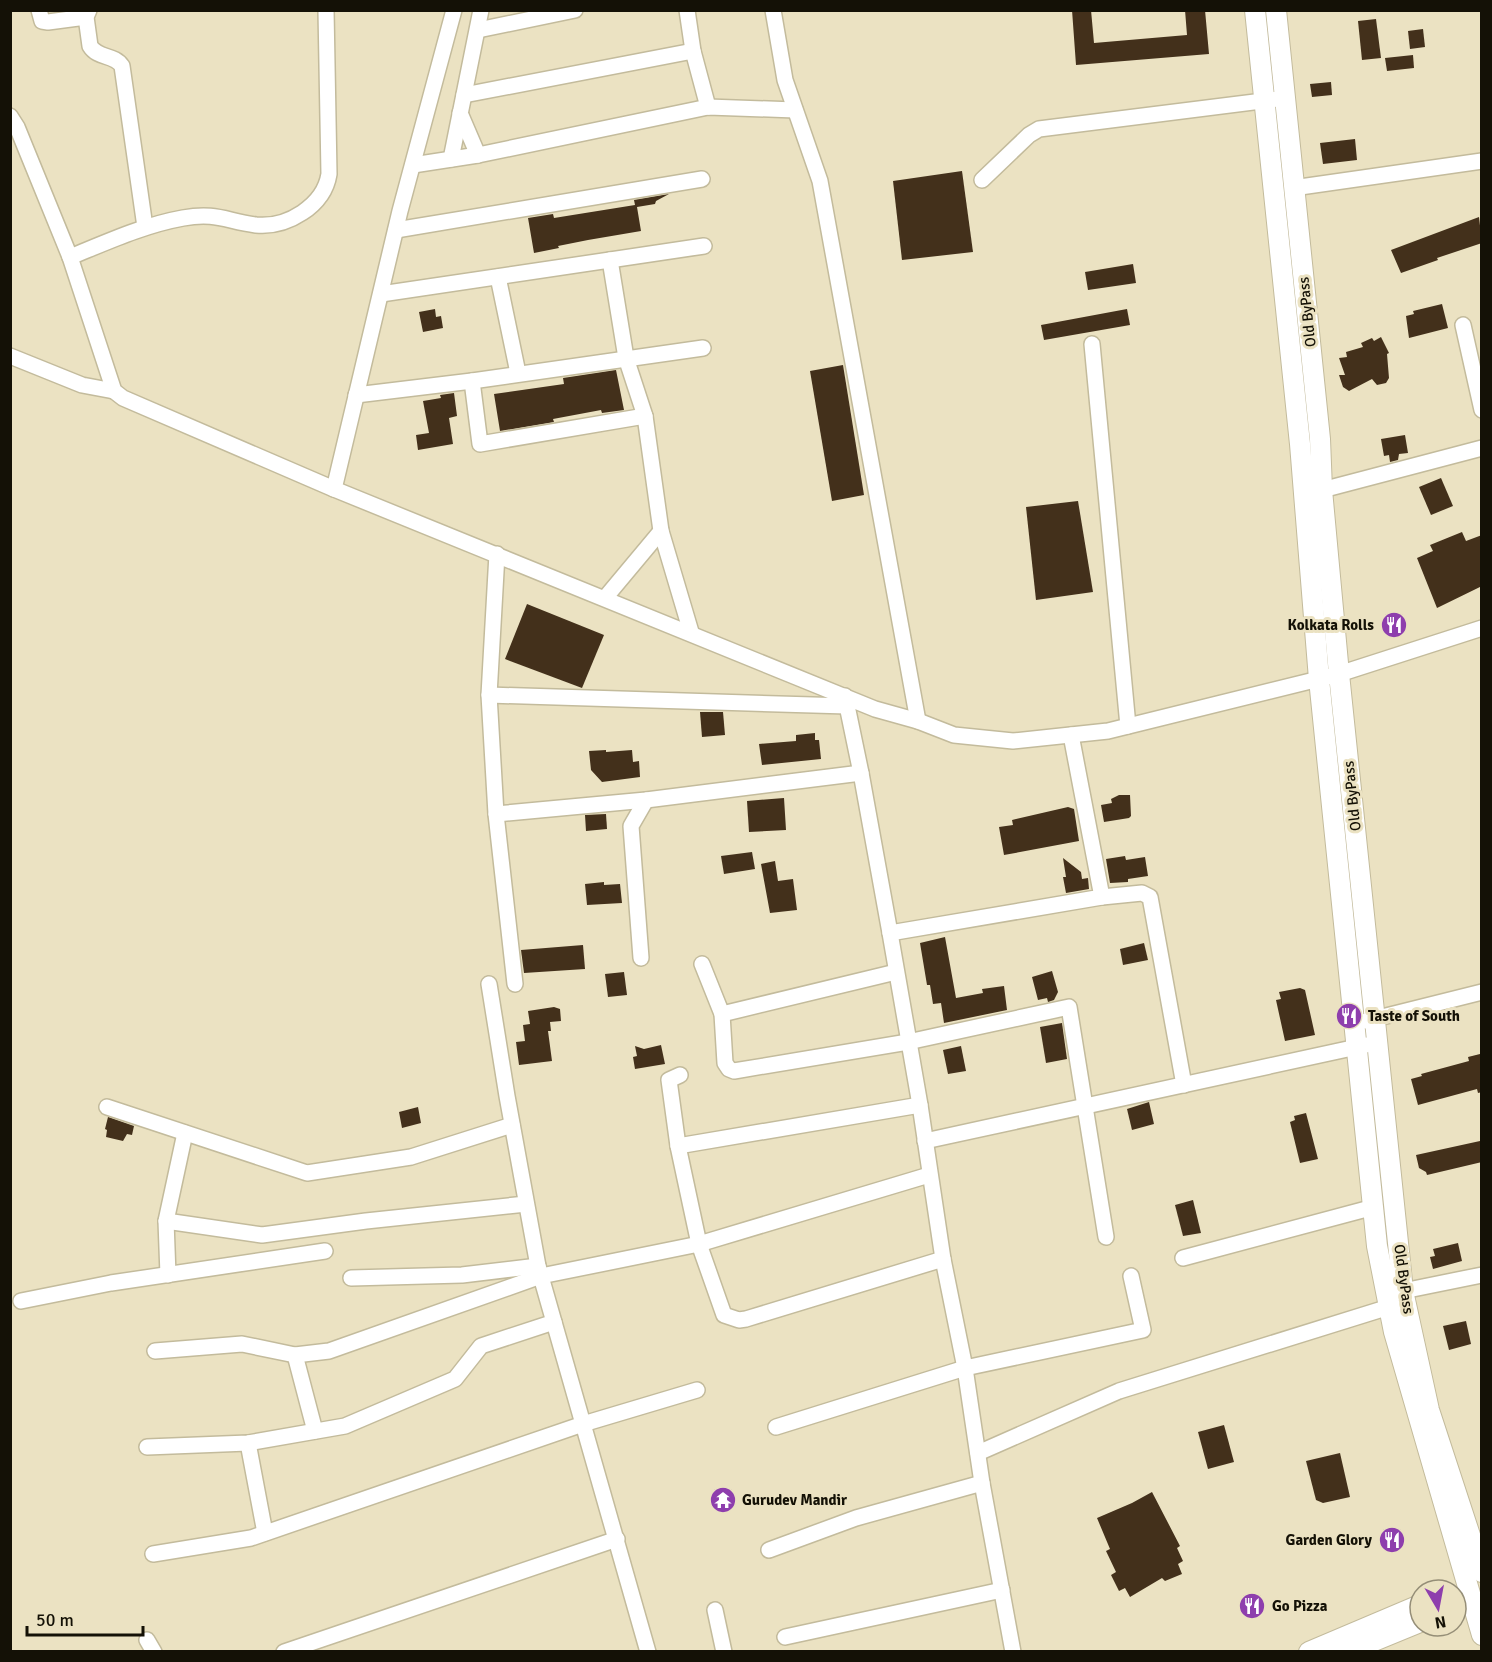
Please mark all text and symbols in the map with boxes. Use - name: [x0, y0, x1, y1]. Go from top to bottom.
- street label: Old ByPass: [1294, 276, 1320, 348]
- restaurant icon: Kolkata Rolls: [1379, 610, 1409, 640]
- place label: Kolkata Rolls: [1288, 616, 1374, 634]
- street label: Old ByPass: [1339, 760, 1365, 832]
- restaurant icon: Taste of South: [1334, 1001, 1364, 1031]
- place label: Taste of South: [1368, 1007, 1460, 1025]
- street label: Old ByPass: [1390, 1243, 1418, 1315]
- temple icon: Gurudev Mandir: [708, 1485, 738, 1515]
- place label: Gurudev Mandir: [742, 1491, 847, 1509]
- restaurant icon: Garden Glory: [1377, 1525, 1407, 1555]
- place label: Garden Glory: [1286, 1531, 1373, 1549]
- north arrow: [1408, 1578, 1468, 1638]
- restaurant icon: Go Pizza: [1237, 1591, 1267, 1621]
- place label: Go Pizza: [1272, 1597, 1328, 1615]
- scale bar: [27, 1599, 142, 1637]
- text: 50 m: [36, 1609, 74, 1631]
- text: N: [1433, 1611, 1448, 1633]

